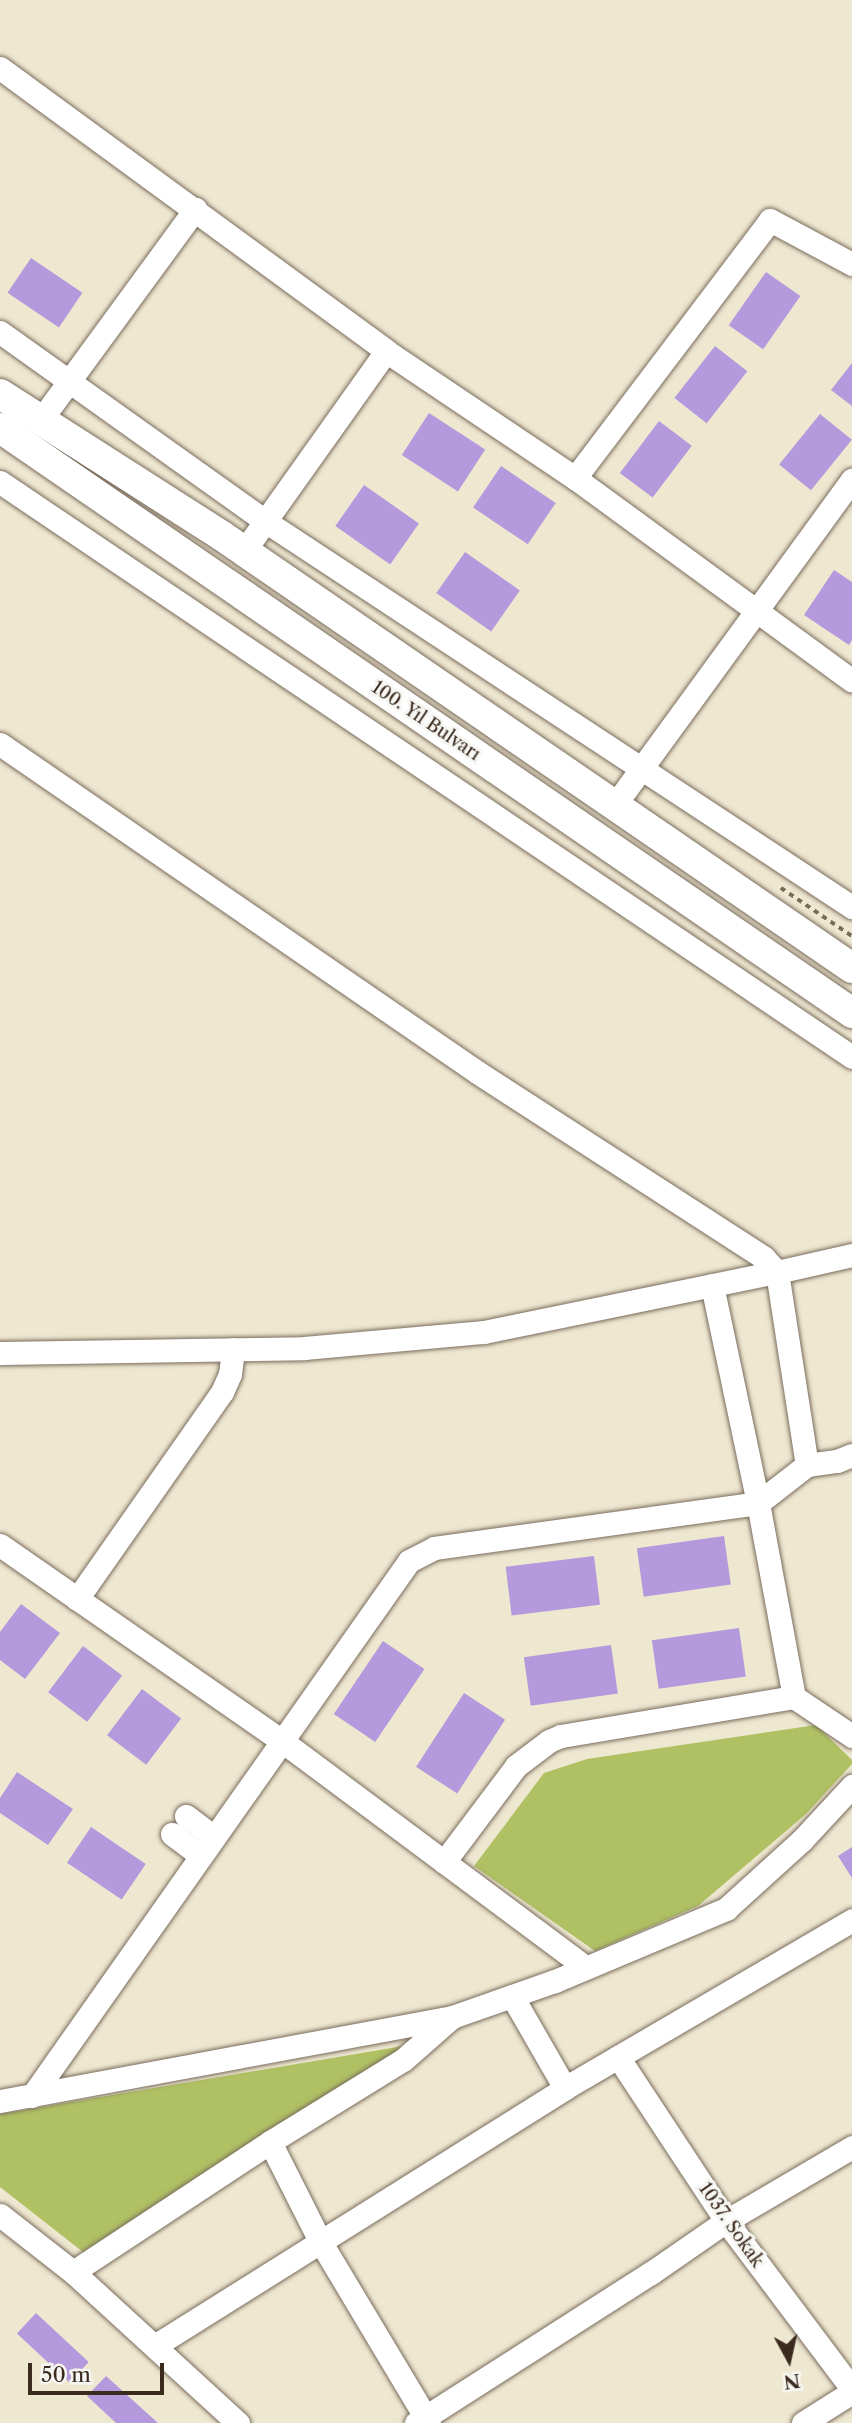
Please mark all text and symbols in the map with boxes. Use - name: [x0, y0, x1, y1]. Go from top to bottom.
- street label: 100. Yıl Bulvarı: [367, 677, 485, 765]
- street label: 1037. Sokak: [694, 2179, 768, 2271]
- north arrow: [754, 2325, 824, 2395]
- scale bar: [32, 2350, 168, 2394]
- text: 50 m: [41, 2362, 91, 2387]
- text: N: [782, 2369, 802, 2394]

